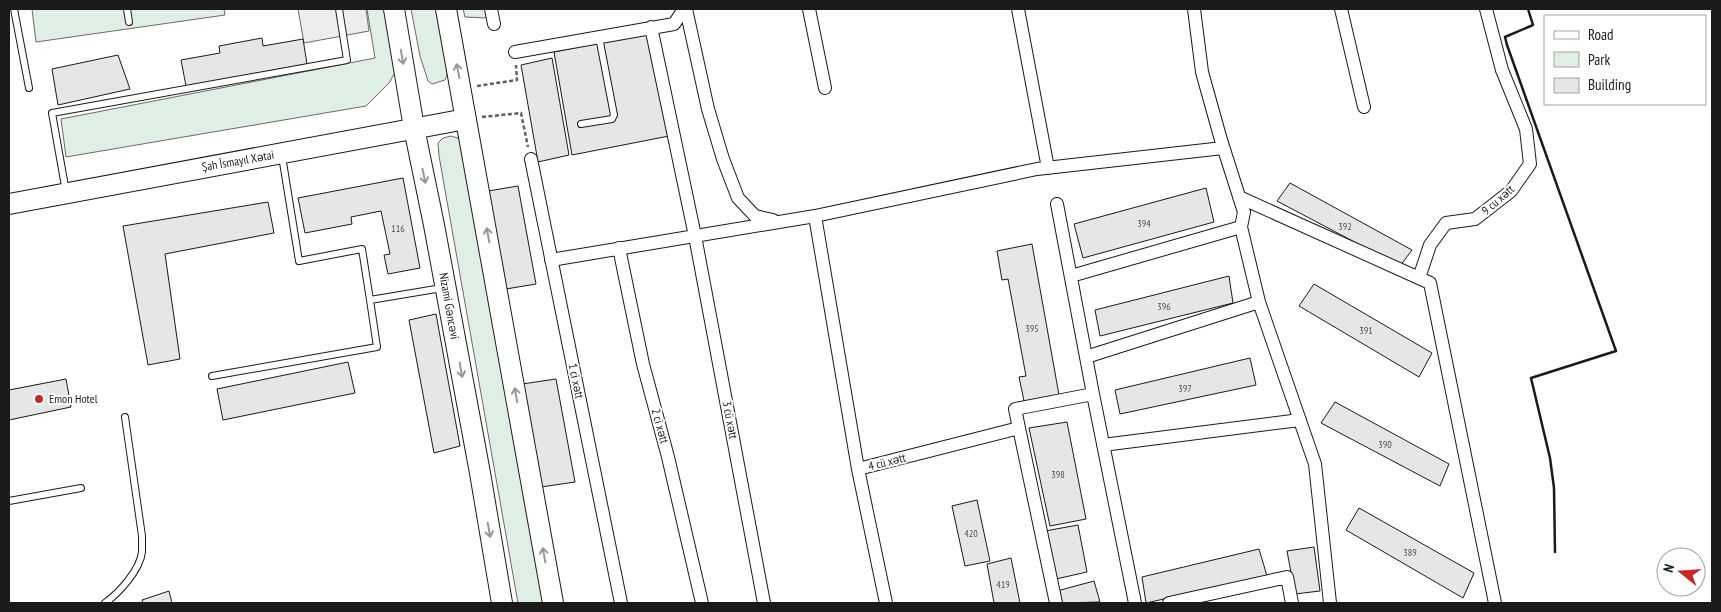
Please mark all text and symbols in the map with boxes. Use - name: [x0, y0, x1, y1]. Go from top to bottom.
- legend: [1544, 15, 1706, 105]
- text: Road: [1588, 25, 1614, 44]
- one-way arrow: [398, 48, 408, 64]
- text: Park: [1588, 50, 1610, 69]
- one-way arrow: [452, 64, 462, 80]
- text: Building: [1588, 75, 1631, 94]
- street label: Şah İsmayıl Xətai: [201, 147, 275, 174]
- one-way arrow: [420, 168, 429, 184]
- street label: 9 cu xətt: [1478, 181, 1518, 218]
- house number: 394: [1137, 217, 1151, 230]
- house number: 392: [1338, 220, 1352, 233]
- house number: 116: [391, 222, 405, 235]
- one-way arrow: [482, 228, 492, 244]
- street label: Nizami Gəncəvi: [436, 272, 463, 340]
- house number: 396: [1157, 300, 1171, 313]
- house number: 395: [1025, 322, 1039, 335]
- house number: 391: [1359, 324, 1373, 337]
- one-way arrow: [456, 362, 466, 378]
- street label: 1 ci xətt: [565, 362, 588, 401]
- house number: 397: [1178, 382, 1192, 395]
- one-way arrow: [511, 388, 521, 404]
- place label: Emon Hotel: [49, 391, 98, 406]
- marker: Emon Hotel: [33, 393, 45, 405]
- street label: 3 cü xətt: [719, 400, 742, 441]
- street label: 2 ci xətt: [649, 407, 673, 446]
- house number: 390: [1378, 438, 1392, 451]
- street label: 4 cü xətt: [867, 449, 908, 473]
- house number: 398: [1051, 468, 1065, 481]
- one-way arrow: [485, 522, 495, 538]
- house number: 420: [964, 527, 978, 540]
- house number: 389: [1403, 546, 1417, 559]
- north arrow: [1656, 547, 1706, 597]
- one-way arrow: [539, 548, 549, 564]
- text: N: [1659, 562, 1678, 574]
- house number: 419: [996, 578, 1010, 591]

